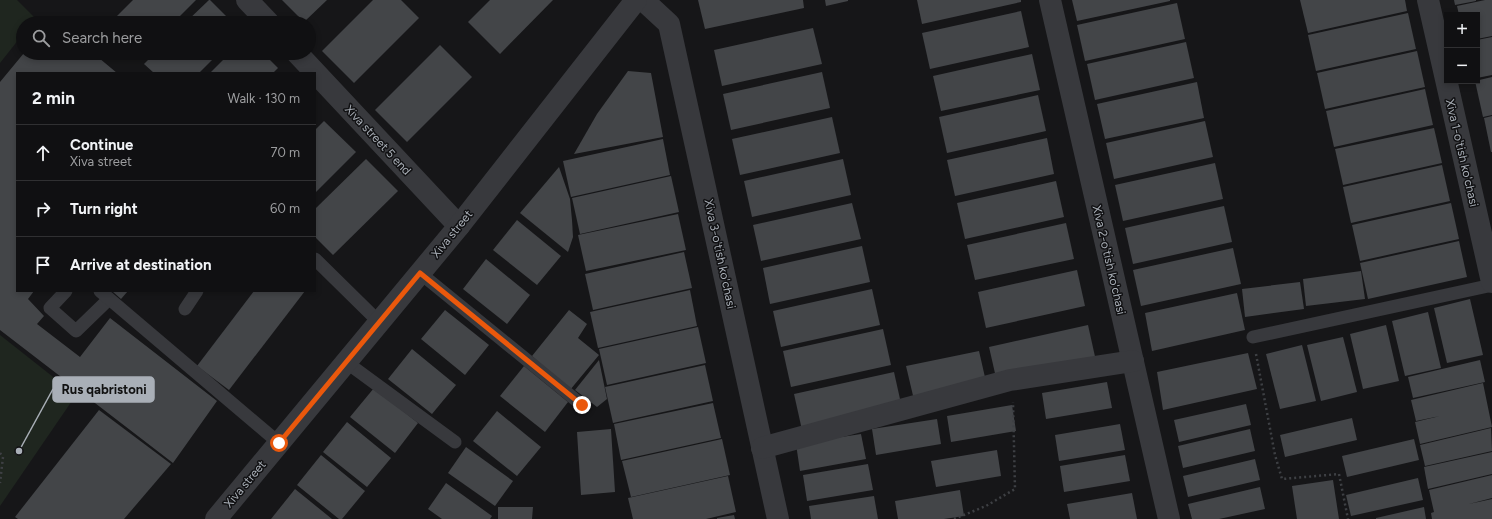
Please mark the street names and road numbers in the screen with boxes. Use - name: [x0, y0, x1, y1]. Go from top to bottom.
- street label: Xiva 1-o'tish ko'chasi: [1443, 98, 1481, 208]
- street label: Xiva street 5 end: [342, 102, 414, 178]
- street label: Xiva 3-o'tish ko'chasi: [702, 198, 738, 310]
- street label: Xiva 2-o'tish ko'chasi: [1090, 204, 1128, 316]
- street label: Xiva street: [429, 207, 476, 261]
- street label: Xiva street: [221, 457, 269, 510]

